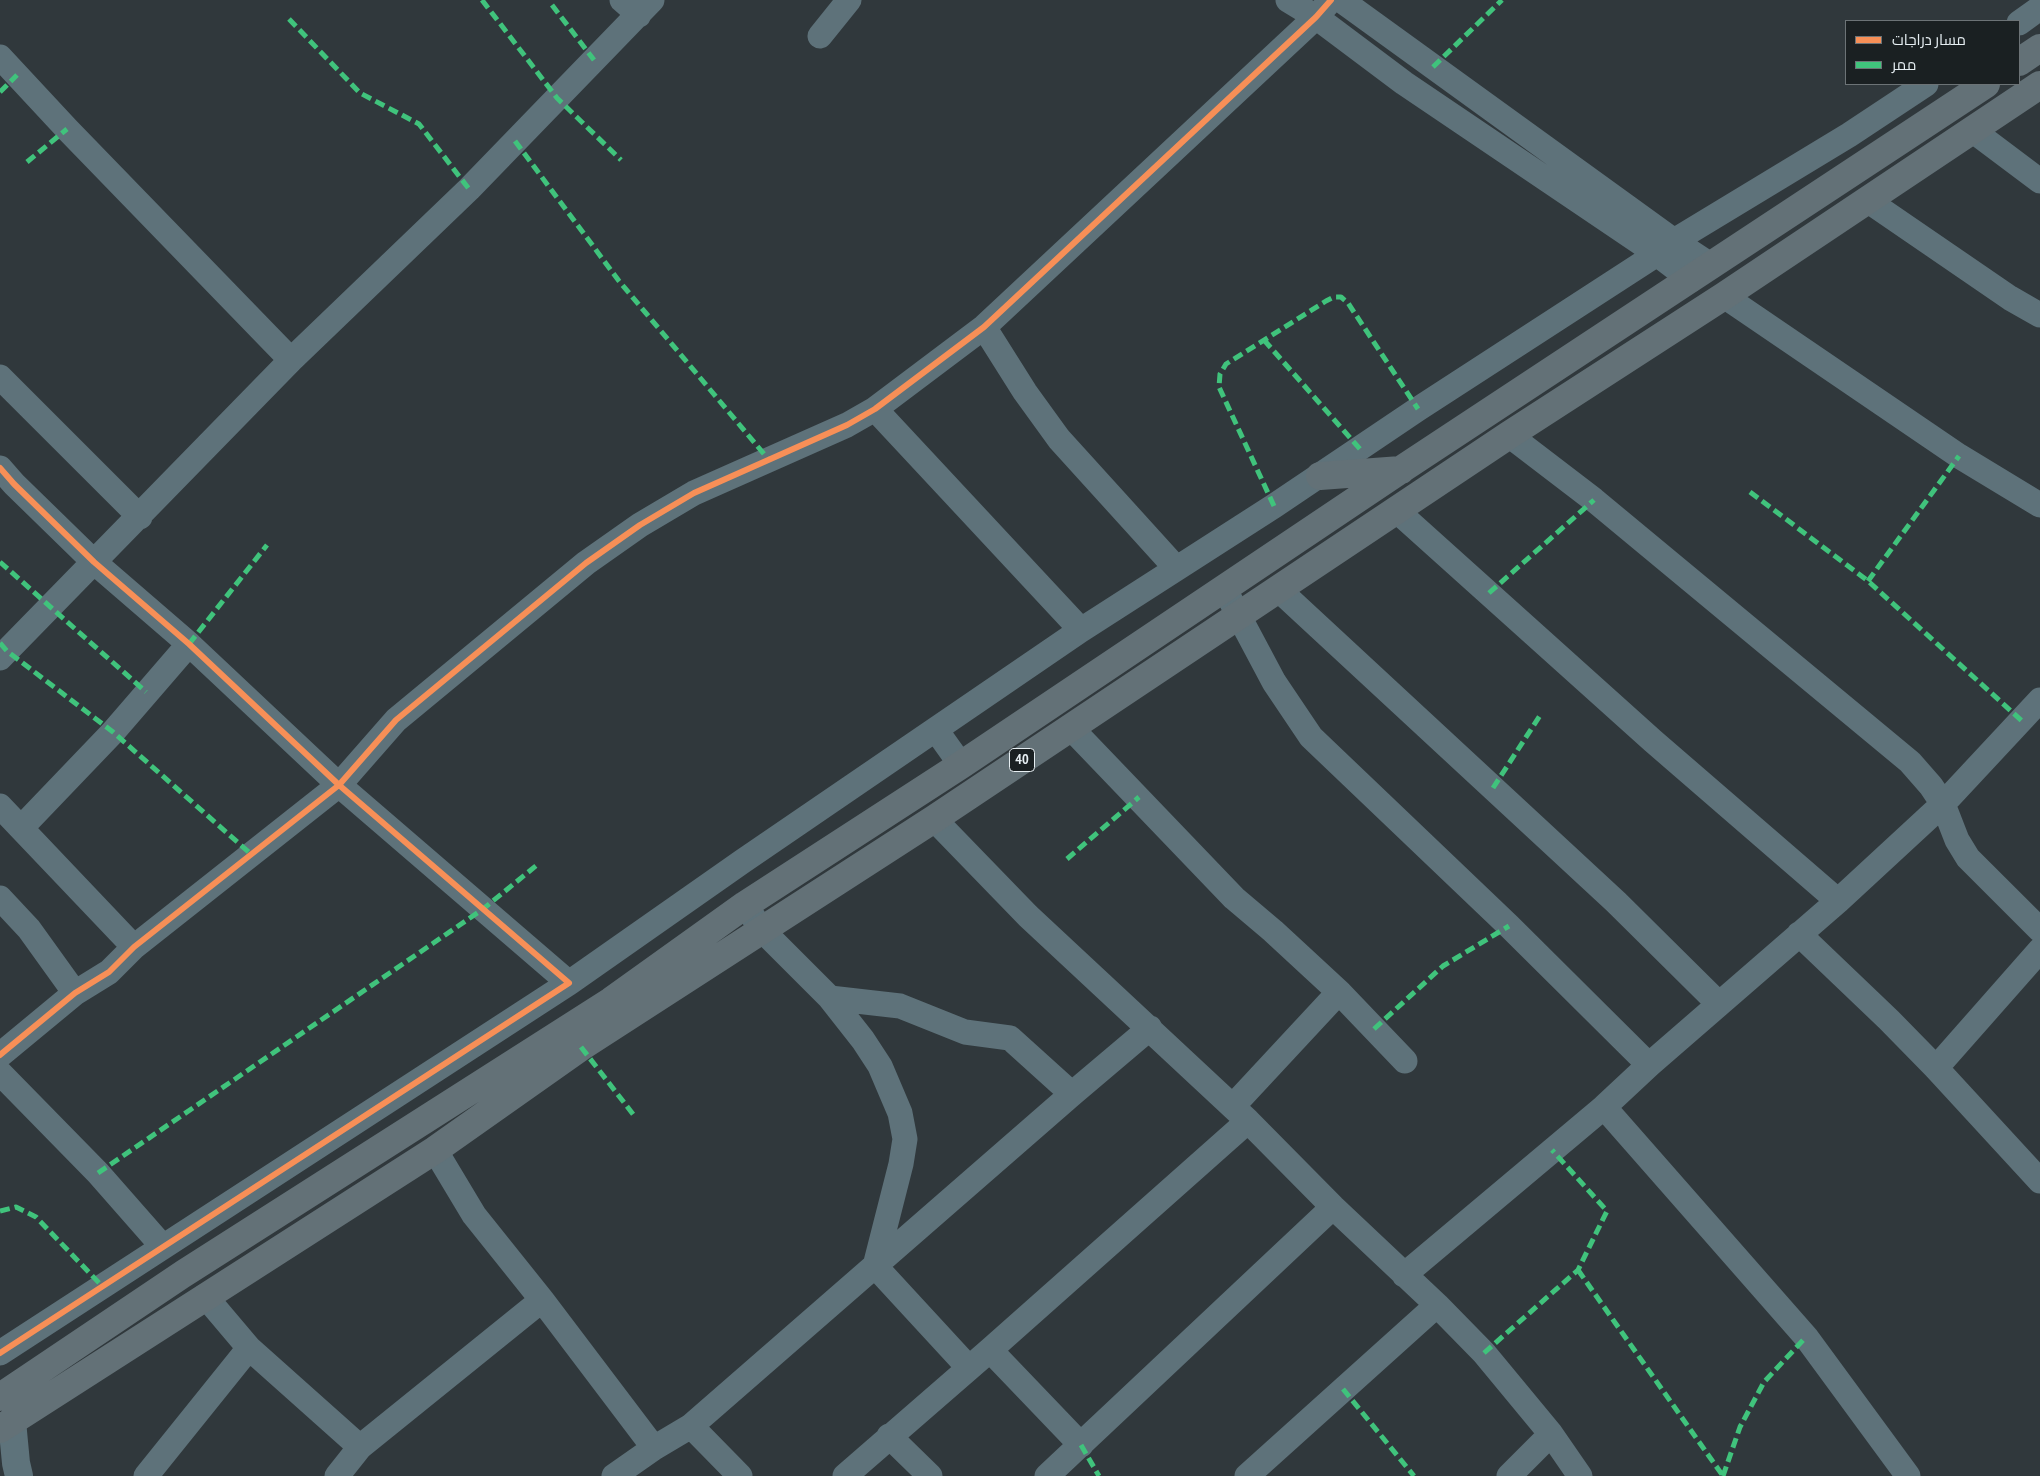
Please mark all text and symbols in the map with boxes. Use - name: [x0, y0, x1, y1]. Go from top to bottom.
- legend: [1845, 20, 2020, 85]
- text: مسار دراجات: [1892, 30, 1966, 49]
- text: ممر: [1892, 55, 1916, 74]
- road number: 40: [1010, 748, 1034, 772]

